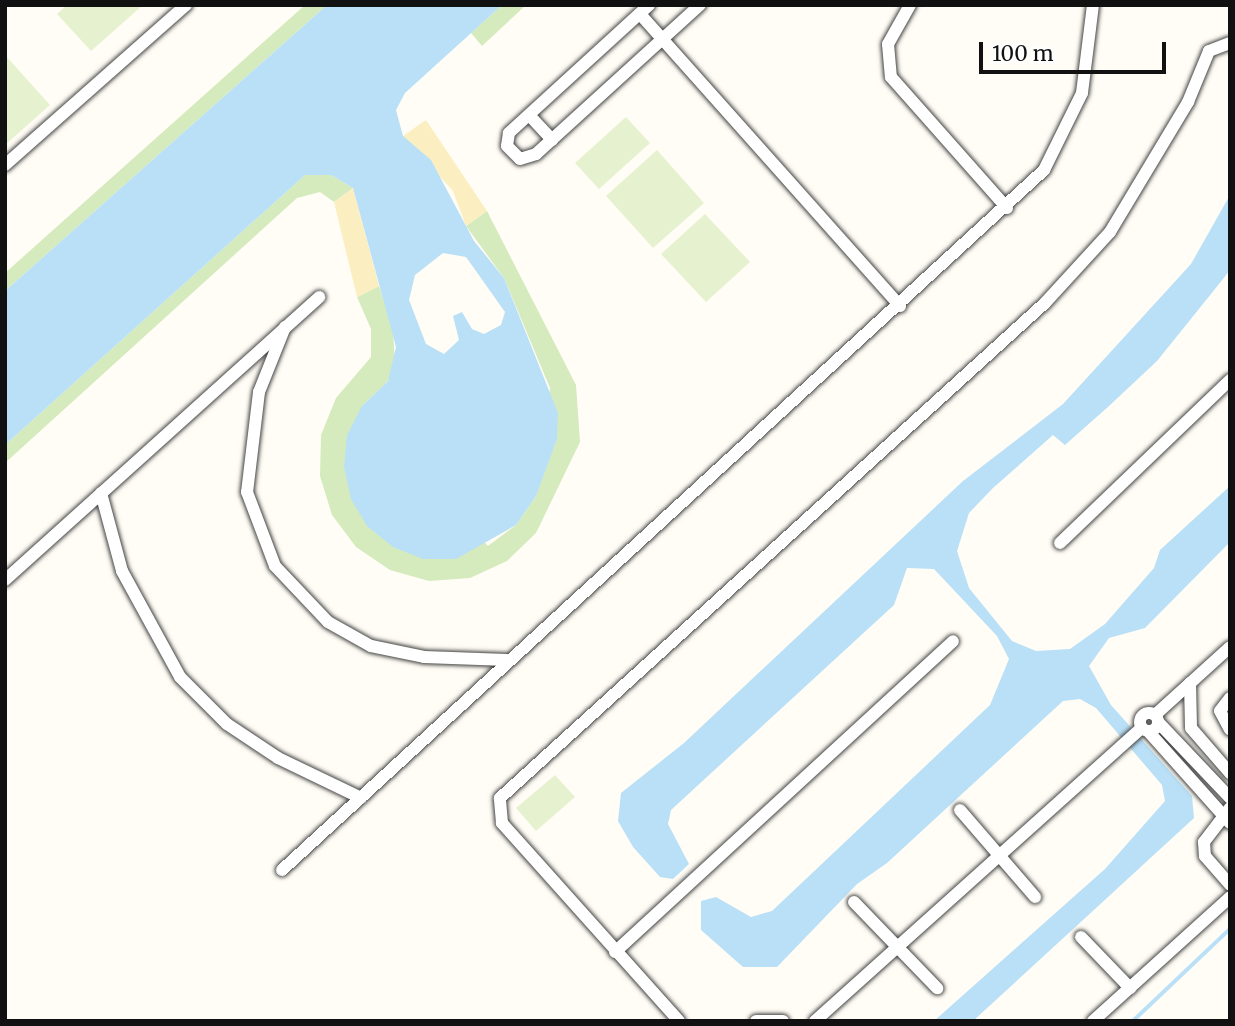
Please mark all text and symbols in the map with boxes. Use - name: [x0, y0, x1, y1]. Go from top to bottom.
- scale bar: [983, 28, 1170, 72]
- text: 100 m: [992, 40, 1054, 67]

